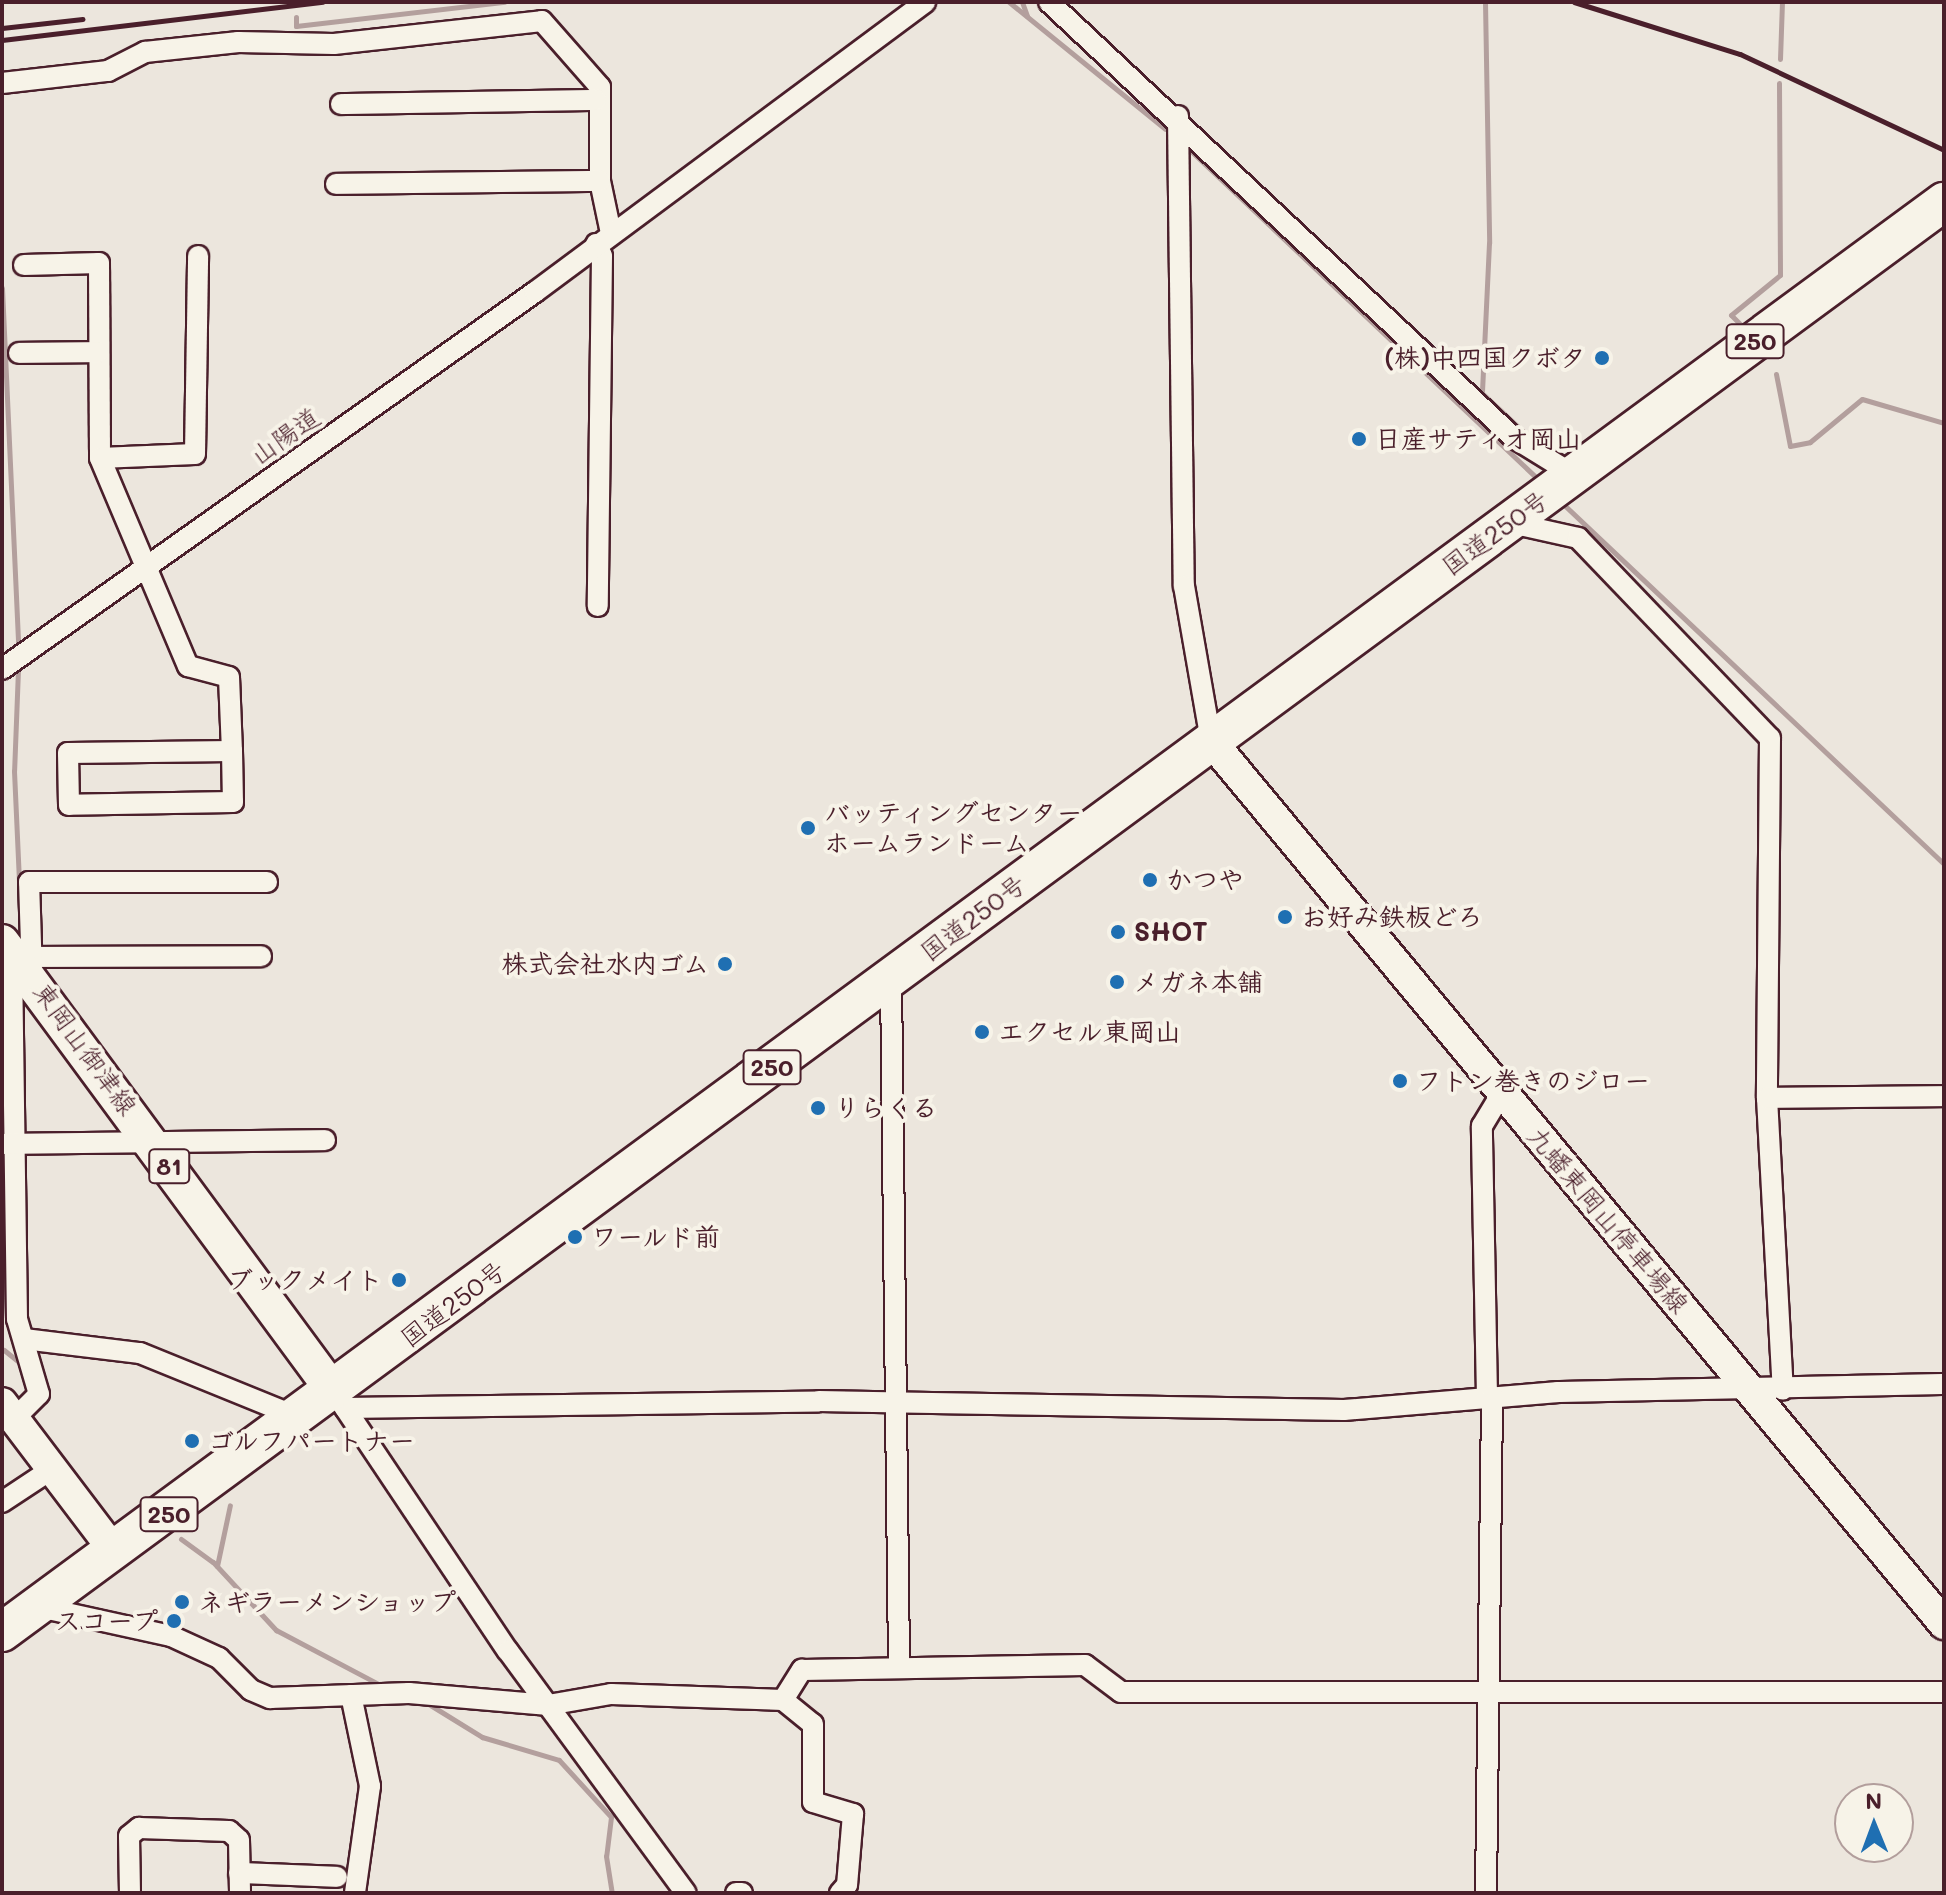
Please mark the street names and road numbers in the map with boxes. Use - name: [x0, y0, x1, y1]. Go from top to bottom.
- road number: 250: [1725, 321, 1785, 361]
- street label: 山陽道: [244, 401, 326, 471]
- street label: 国道250号: [1436, 484, 1554, 582]
- street label: 国道250号: [914, 868, 1032, 968]
- street label: 東岡山御津線: [27, 977, 143, 1121]
- road number: 250: [742, 1047, 802, 1087]
- street label: 九蟠東岡山停車場線: [1521, 1120, 1695, 1320]
- road number: 81: [147, 1146, 191, 1186]
- street label: 国道250号: [394, 1254, 512, 1354]
- road number: 250: [139, 1494, 199, 1534]

